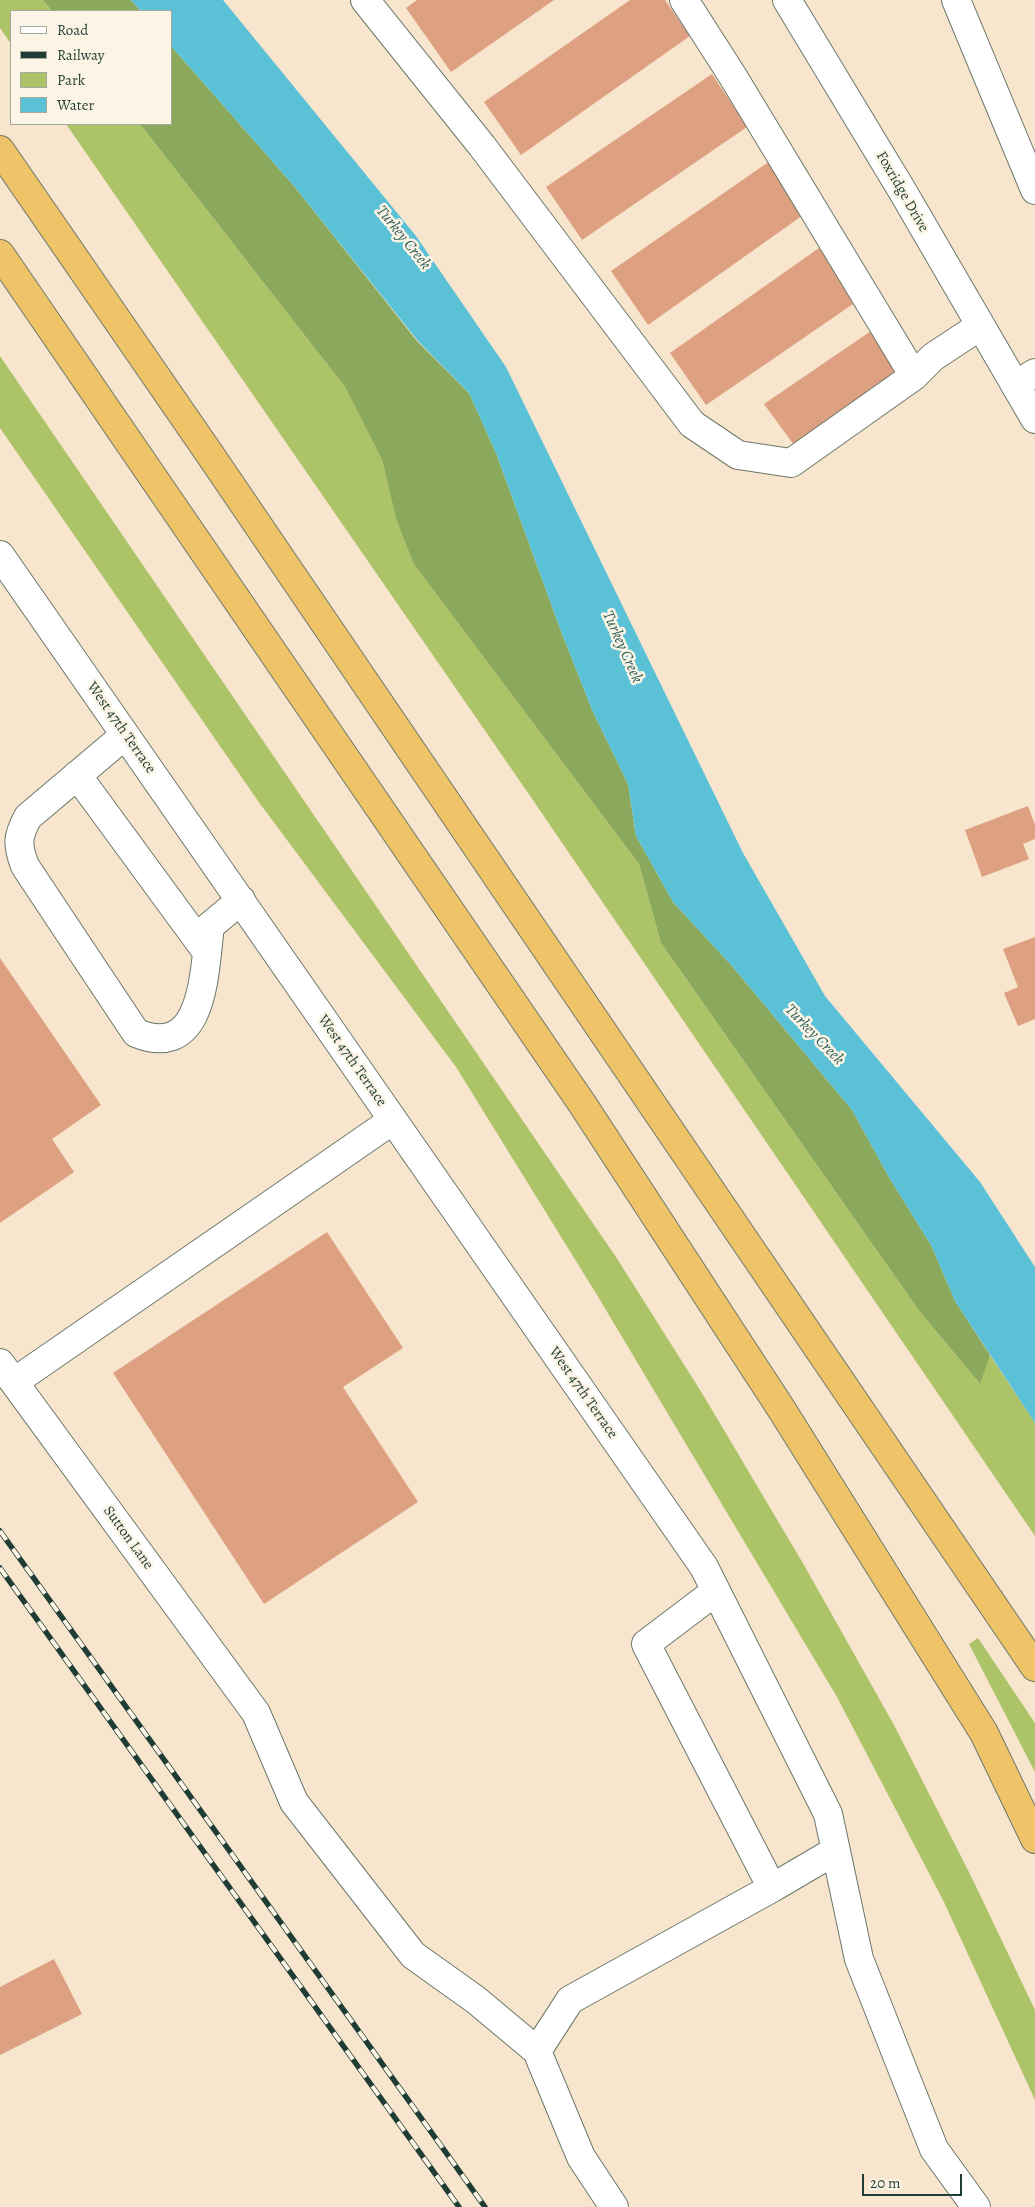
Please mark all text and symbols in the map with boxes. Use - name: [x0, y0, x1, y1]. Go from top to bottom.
- legend: [10, 10, 172, 125]
- text: Road: [57, 20, 88, 40]
- text: Railway: [57, 45, 104, 65]
- text: Park: [57, 70, 85, 90]
- text: Water: [57, 95, 94, 115]
- street label: Foxridge Drive: [872, 148, 932, 236]
- water label: Turkey Creek: [371, 202, 435, 274]
- water label: Turkey Creek: [598, 608, 646, 686]
- street label: West 47th Terrace: [83, 679, 159, 777]
- water label: Turkey Creek: [780, 1001, 848, 1069]
- street label: West 47th Terrace: [314, 1012, 390, 1110]
- street label: West 47th Terrace: [545, 1344, 621, 1442]
- street label: Sutton Lane: [99, 1503, 157, 1573]
- scale bar: [865, 2164, 965, 2196]
- text: 20 m: [870, 2173, 901, 2193]

